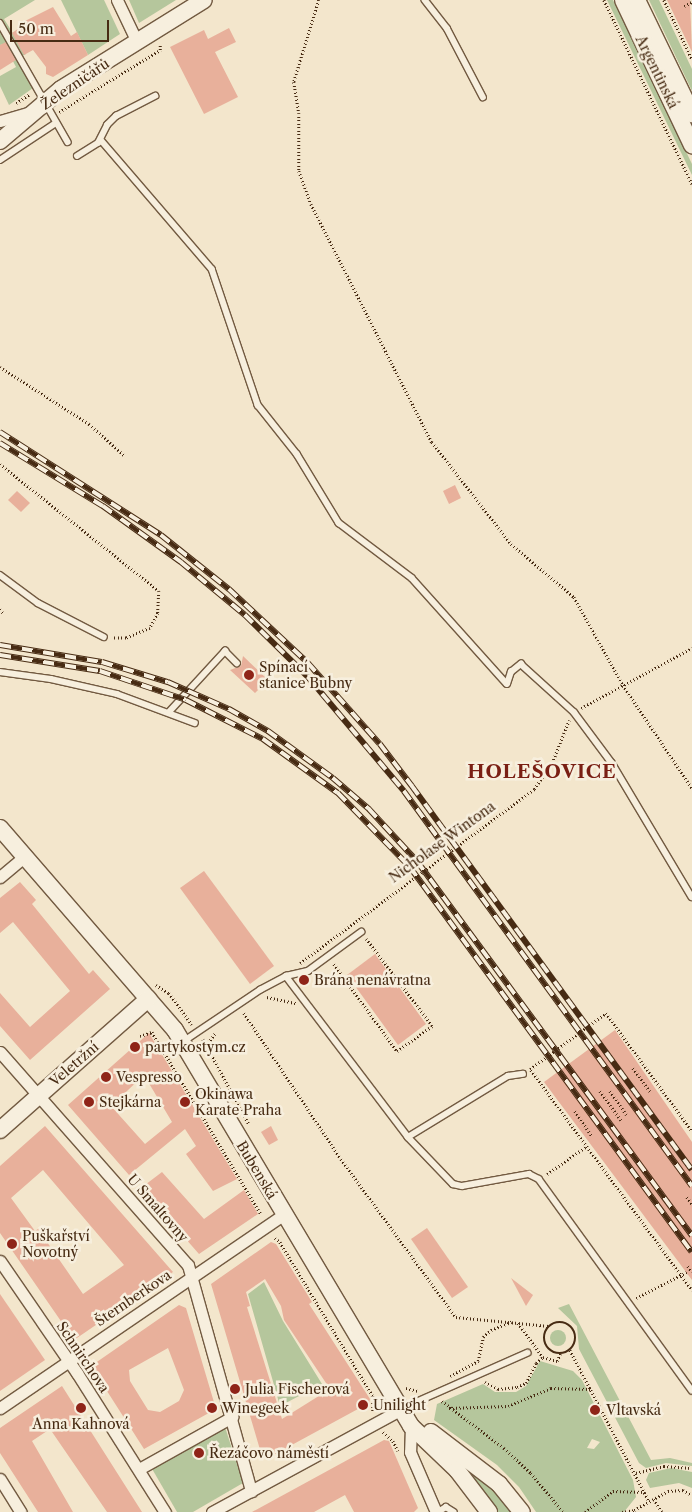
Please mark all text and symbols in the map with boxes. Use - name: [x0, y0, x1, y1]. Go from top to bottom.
- scale bar: [12, 10, 111, 42]
- text: 50 m: [18, 19, 54, 38]
- street label: Argentinská: [632, 33, 682, 111]
- street label: Železničářů: [38, 55, 112, 113]
- place label: Spínací stanice Bubny: [259, 659, 352, 692]
- marker: Spínací stanice Bubny: [243, 669, 255, 681]
- district label: HOLEŠOVICE: [466, 761, 618, 783]
- street label: Nicholase Wintona: [385, 798, 499, 886]
- place label: Brána nenávratna: [314, 972, 431, 988]
- marker: Brána nenávratna: [298, 974, 310, 986]
- street label: Veletržní: [46, 1038, 102, 1090]
- place label: partykostym.cz: [145, 1039, 246, 1055]
- marker: partykostym.cz: [129, 1041, 141, 1053]
- place label: Vespresso: [116, 1069, 182, 1085]
- marker: Vespresso: [100, 1071, 112, 1083]
- place label: Okinawa Karate Praha: [195, 1086, 282, 1118]
- place label: Stejkárna: [99, 1094, 161, 1110]
- marker: Stejkárna: [83, 1096, 95, 1108]
- marker: Okinawa Karate Praha: [179, 1096, 191, 1108]
- street label: Bubenská: [233, 1138, 281, 1202]
- street label: U Smaltovny: [124, 1171, 192, 1245]
- place label: Puškařství Novotný: [22, 1228, 90, 1260]
- marker: Puškařství Novotný: [6, 1238, 18, 1250]
- street label: Šternberkova: [92, 1266, 174, 1330]
- street label: Schnirchova: [53, 1318, 113, 1396]
- place label: Julia Fischerová: [245, 1381, 350, 1397]
- marker: Julia Fischerová: [229, 1383, 241, 1395]
- place label: Unilight: [373, 1397, 426, 1413]
- marker: Unilight: [357, 1399, 369, 1411]
- place label: Winegeek: [222, 1400, 289, 1416]
- marker: Anna Kahnová: [75, 1402, 87, 1414]
- marker: Winegeek: [206, 1402, 218, 1414]
- place label: Vltavská: [606, 1402, 661, 1418]
- marker: Vltavská: [588, 1403, 602, 1417]
- place label: Anna Kahnová: [32, 1416, 130, 1432]
- place label: Řezáčovo náměstí: [209, 1445, 329, 1461]
- marker: Řezáčovo náměstí: [193, 1447, 205, 1459]

